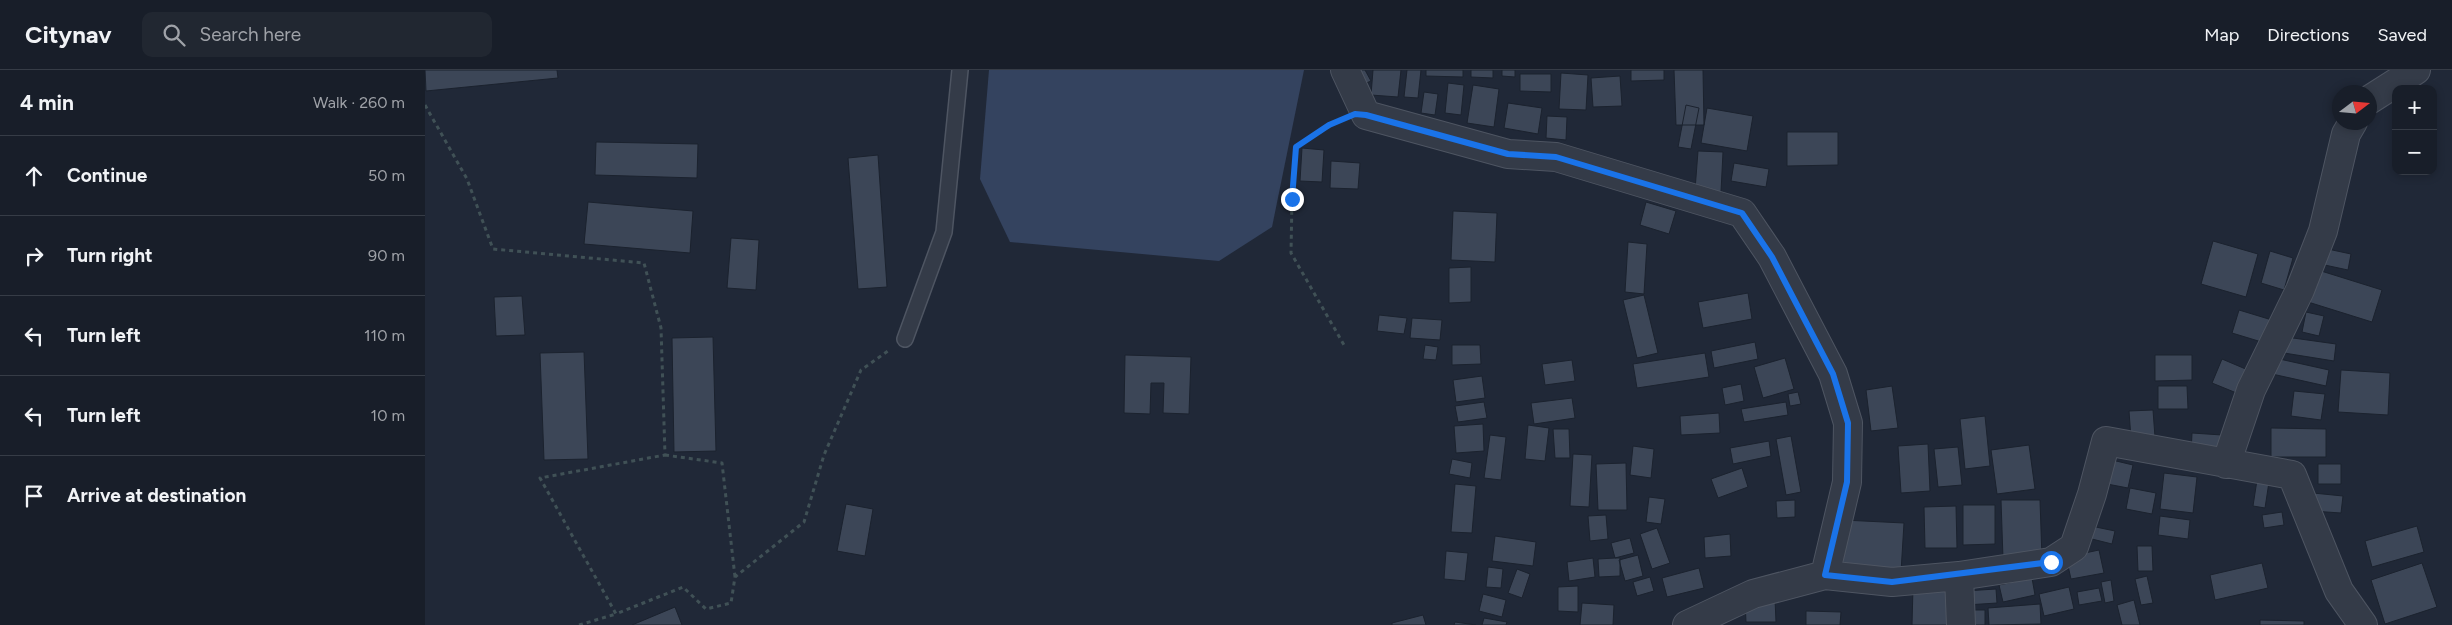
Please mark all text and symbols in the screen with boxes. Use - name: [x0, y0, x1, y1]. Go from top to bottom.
- search box: [142, 12, 492, 57]
- text: Citynav: [25, 20, 112, 49]
- icon: search: [160, 21, 188, 49]
- text: Search here: [200, 23, 301, 46]
- text: Map: [2204, 24, 2239, 46]
- text: Directions: [2267, 24, 2349, 46]
- text: Saved: [2377, 24, 2427, 46]
- north arrow: [2332, 85, 2377, 130]
- map controls: [2392, 85, 2437, 175]
- button: +: [2392, 85, 2437, 130]
- text: 4 min: [20, 90, 74, 115]
- text: Walk · 260 m: [313, 93, 405, 112]
- button: −: [2392, 130, 2437, 175]
- icon: ahead: [20, 162, 48, 190]
- text: Continue: [67, 164, 147, 187]
- text: 50 m: [368, 166, 405, 185]
- route end: [1281, 188, 1304, 211]
- icon: right: [20, 242, 48, 270]
- text: Turn right: [67, 244, 153, 267]
- text: 90 m: [368, 246, 405, 265]
- icon: left: [20, 322, 48, 350]
- text: Turn left: [67, 324, 141, 347]
- text: 110 m: [364, 326, 405, 345]
- icon: left: [20, 402, 48, 430]
- text: Turn left: [67, 404, 141, 427]
- text: 10 m: [371, 406, 405, 425]
- icon: arrive: [20, 482, 48, 510]
- text: Arrive at destination: [67, 484, 246, 507]
- route start: [2040, 551, 2063, 574]

